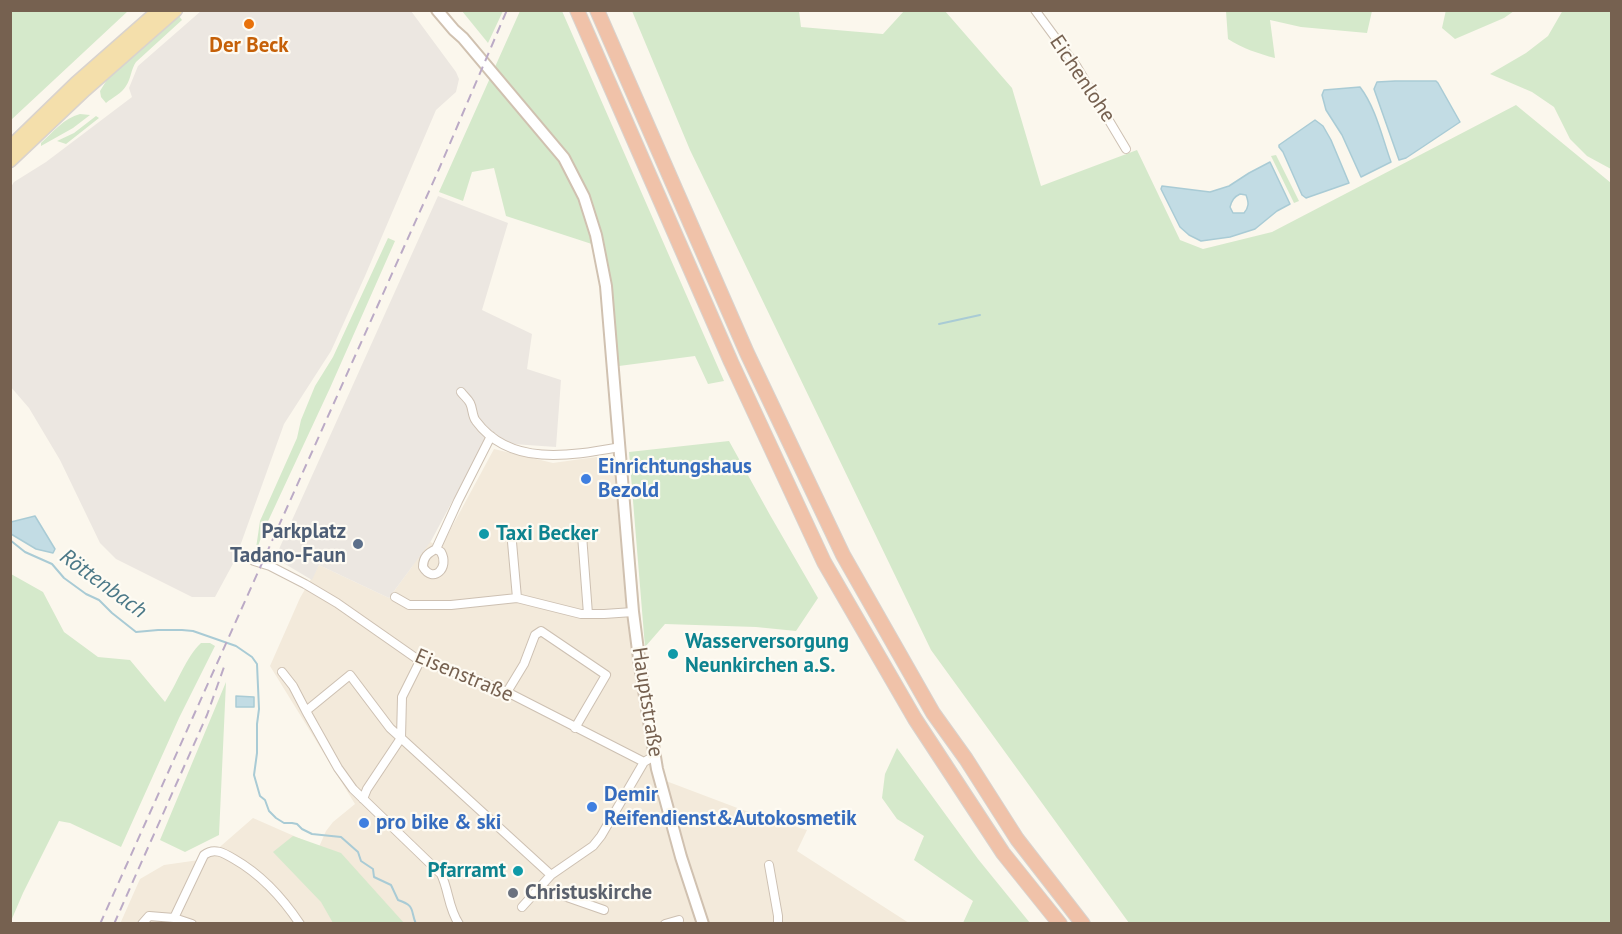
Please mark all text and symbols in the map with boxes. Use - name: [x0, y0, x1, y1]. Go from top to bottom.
- marker: Der Beck: [242, 17, 256, 31]
- street label: Eichenlohe: [1044, 31, 1120, 127]
- place label: Der Beck: [209, 33, 289, 59]
- place label: Einrichtungshaus Bezold: [598, 454, 752, 504]
- marker: Einrichtungshaus Bezold: [579, 472, 593, 486]
- place label: Parkplatz Tadano-Faun: [230, 519, 346, 569]
- place label: Taxi Becker: [496, 521, 598, 547]
- marker: Taxi Becker: [477, 527, 491, 541]
- marker: Parkplatz Tadano-Faun: [351, 537, 365, 551]
- water label: Röttenbach: [54, 544, 152, 624]
- place label: Wasserversorgung Neunkirchen a.S.: [685, 629, 849, 679]
- street label: Eisenstraße: [411, 644, 517, 708]
- street label: Hauptstraße: [626, 645, 668, 759]
- marker: Wasserversorgung Neunkirchen a.S.: [666, 647, 680, 661]
- place label: Demir Reifendienst&Autokosmetik: [604, 782, 857, 832]
- marker: Demir Reifendienst&Autokosmetik: [585, 800, 599, 814]
- place label: pro bike & ski: [376, 810, 501, 836]
- marker: pro bike & ski: [357, 816, 371, 830]
- place label: Pfarramt: [427, 858, 506, 884]
- marker: Pfarramt: [511, 864, 525, 878]
- place label: Christuskirche: [525, 880, 652, 906]
- marker: Christuskirche: [506, 886, 520, 900]

